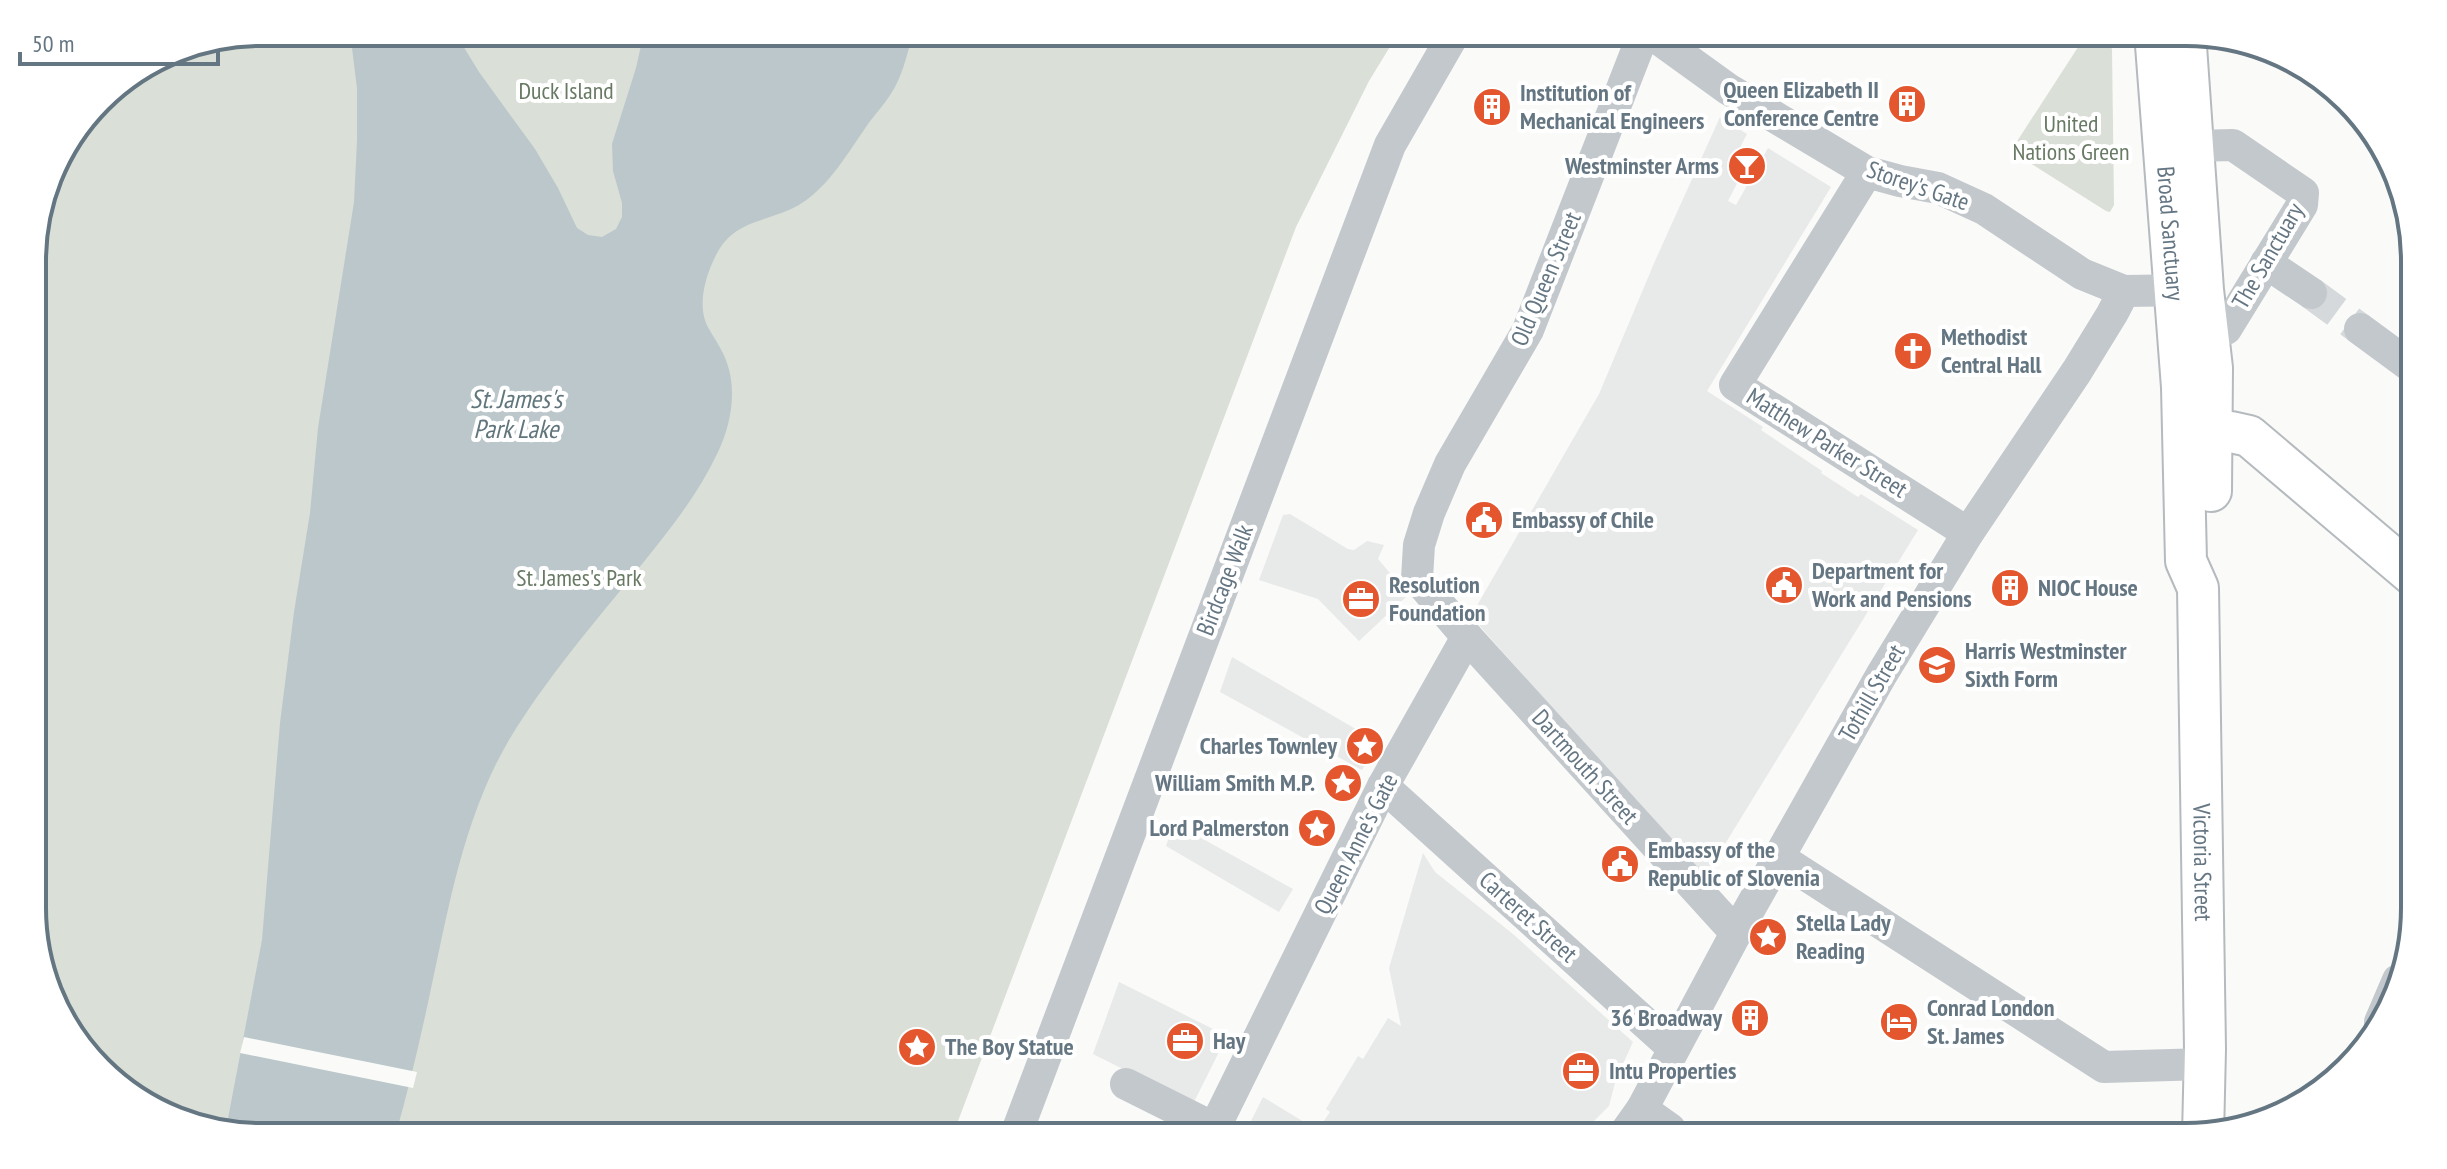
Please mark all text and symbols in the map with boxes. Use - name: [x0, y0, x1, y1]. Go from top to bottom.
- scale bar: [20, 16, 218, 66]
- text: 50 m: [32, 28, 74, 59]
- place label: Queen Elizabeth II Conference Centre: [1723, 74, 1879, 133]
- park label: Duck Island: [518, 75, 614, 106]
- place label: Institution of Mechanical Engineers: [1520, 77, 1704, 136]
- building icon: Queen Elizabeth II Conference Centre: [1886, 83, 1928, 125]
- building icon: Institution of Mechanical Engineers: [1471, 86, 1513, 128]
- park label: United Nations Green: [2013, 108, 2129, 167]
- bar icon: Westminster Arms: [1726, 145, 1768, 187]
- place label: Westminster Arms: [1564, 150, 1719, 181]
- street label: Storey's Gate: [1863, 154, 1973, 217]
- street label: Broad Sanctuary: [2150, 165, 2191, 302]
- street label: The Sanctuary: [2225, 197, 2310, 314]
- street label: Old Queen Street: [1503, 207, 1588, 351]
- place label: Methodist Central Hall: [1941, 321, 2042, 380]
- church icon: Methodist Central Hall: [1892, 330, 1934, 372]
- street label: Matthew Parker Street: [1741, 381, 1914, 505]
- water label: St. James's Park Lake: [470, 382, 564, 445]
- public building icon: Embassy of Chile: [1463, 499, 1505, 541]
- place label: Embassy of Chile: [1512, 504, 1654, 535]
- street label: Birdcage Walk: [1189, 519, 1260, 640]
- place label: Department for Work and Pensions: [1811, 555, 1972, 614]
- park label: St. James's Park: [516, 562, 643, 593]
- public building icon: Department for Work and Pensions: [1763, 564, 1805, 606]
- building icon: NIOC House: [1989, 567, 2031, 609]
- place label: Resolution Foundation: [1389, 569, 1486, 628]
- place label: NIOC House: [2038, 572, 2138, 603]
- office icon: Resolution Foundation: [1340, 578, 1382, 620]
- place label: Harris Westminster Sixth Form: [1965, 635, 2128, 694]
- street label: Tothill Street: [1831, 638, 1912, 747]
- school or university icon: Harris Westminster Sixth Form: [1916, 644, 1958, 686]
- street label: Dartmouth Street: [1526, 703, 1645, 831]
- place icon: Charles Townley: [1344, 725, 1386, 767]
- place label: Charles Townley: [1200, 730, 1337, 761]
- place icon: William Smith M.P.: [1322, 762, 1364, 804]
- place label: William Smith M.P.: [1154, 767, 1315, 798]
- street label: Queen Anne's Gate: [1307, 768, 1404, 920]
- street label: Victoria Street: [2186, 802, 2219, 922]
- place icon: Lord Palmerston: [1296, 807, 1338, 849]
- place label: Lord Palmerston: [1149, 812, 1289, 843]
- place label: Embassy of the Republic of Slovenia: [1648, 834, 1820, 893]
- public building icon: Embassy of the Republic of Slovenia: [1599, 843, 1641, 885]
- street label: Carteret Street: [1473, 864, 1584, 969]
- place label: Stella Lady Reading: [1796, 907, 1891, 966]
- place icon: Stella Lady Reading: [1747, 916, 1789, 958]
- place label: Conrad London St. James: [1927, 992, 2054, 1051]
- building icon: 36 Broadway: [1729, 997, 1771, 1039]
- hotel icon: Conrad London St. James: [1878, 1001, 1920, 1043]
- place label: 36 Broadway: [1610, 1002, 1722, 1033]
- office icon: Hay: [1164, 1020, 1206, 1062]
- place label: Hay: [1213, 1025, 1246, 1056]
- place icon: The Boy Statue: [896, 1026, 938, 1068]
- place label: The Boy Statue: [945, 1031, 1074, 1062]
- office icon: Intu Properties: [1560, 1050, 1602, 1092]
- place label: Intu Properties: [1609, 1055, 1736, 1086]

